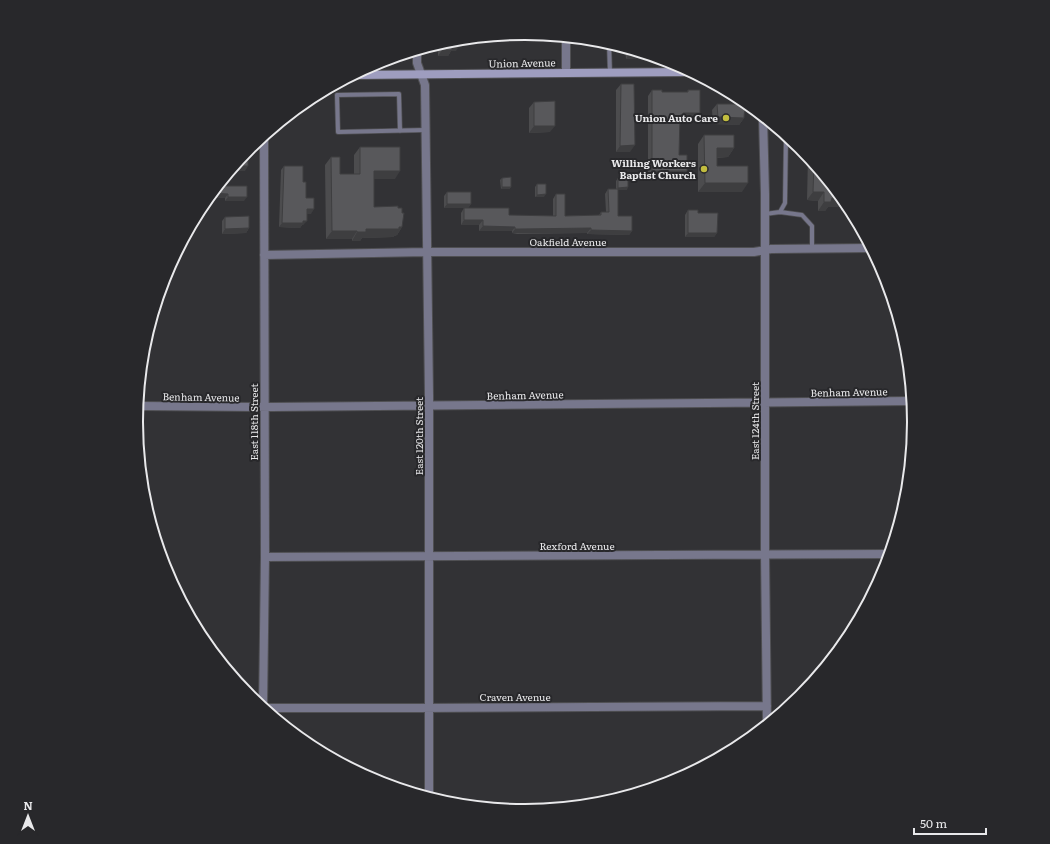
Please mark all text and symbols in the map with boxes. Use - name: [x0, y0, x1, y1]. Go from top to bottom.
- street label: Union Avenue: [488, 54, 556, 71]
- place label: Union Auto Care: [635, 110, 718, 125]
- marker: Union Auto Care: [721, 113, 731, 123]
- place label: Willing Workers Baptist Church: [611, 155, 696, 182]
- marker: Willing Workers Baptist Church: [699, 164, 709, 174]
- street label: Oakfield Avenue: [529, 234, 607, 249]
- street label: East 124th Street: [747, 382, 762, 460]
- street label: East 118th Street: [246, 383, 261, 461]
- street label: Benham Avenue: [810, 383, 888, 400]
- street label: Benham Avenue: [486, 386, 564, 403]
- street label: Benham Avenue: [162, 388, 240, 405]
- street label: East 120th Street: [411, 397, 426, 475]
- street label: Rexford Avenue: [539, 538, 615, 553]
- street label: Craven Avenue: [479, 689, 551, 704]
- north arrow: [8, 796, 48, 836]
- text: N: [23, 797, 33, 813]
- scale bar: [914, 810, 986, 836]
- text: 50 m: [920, 814, 947, 832]

